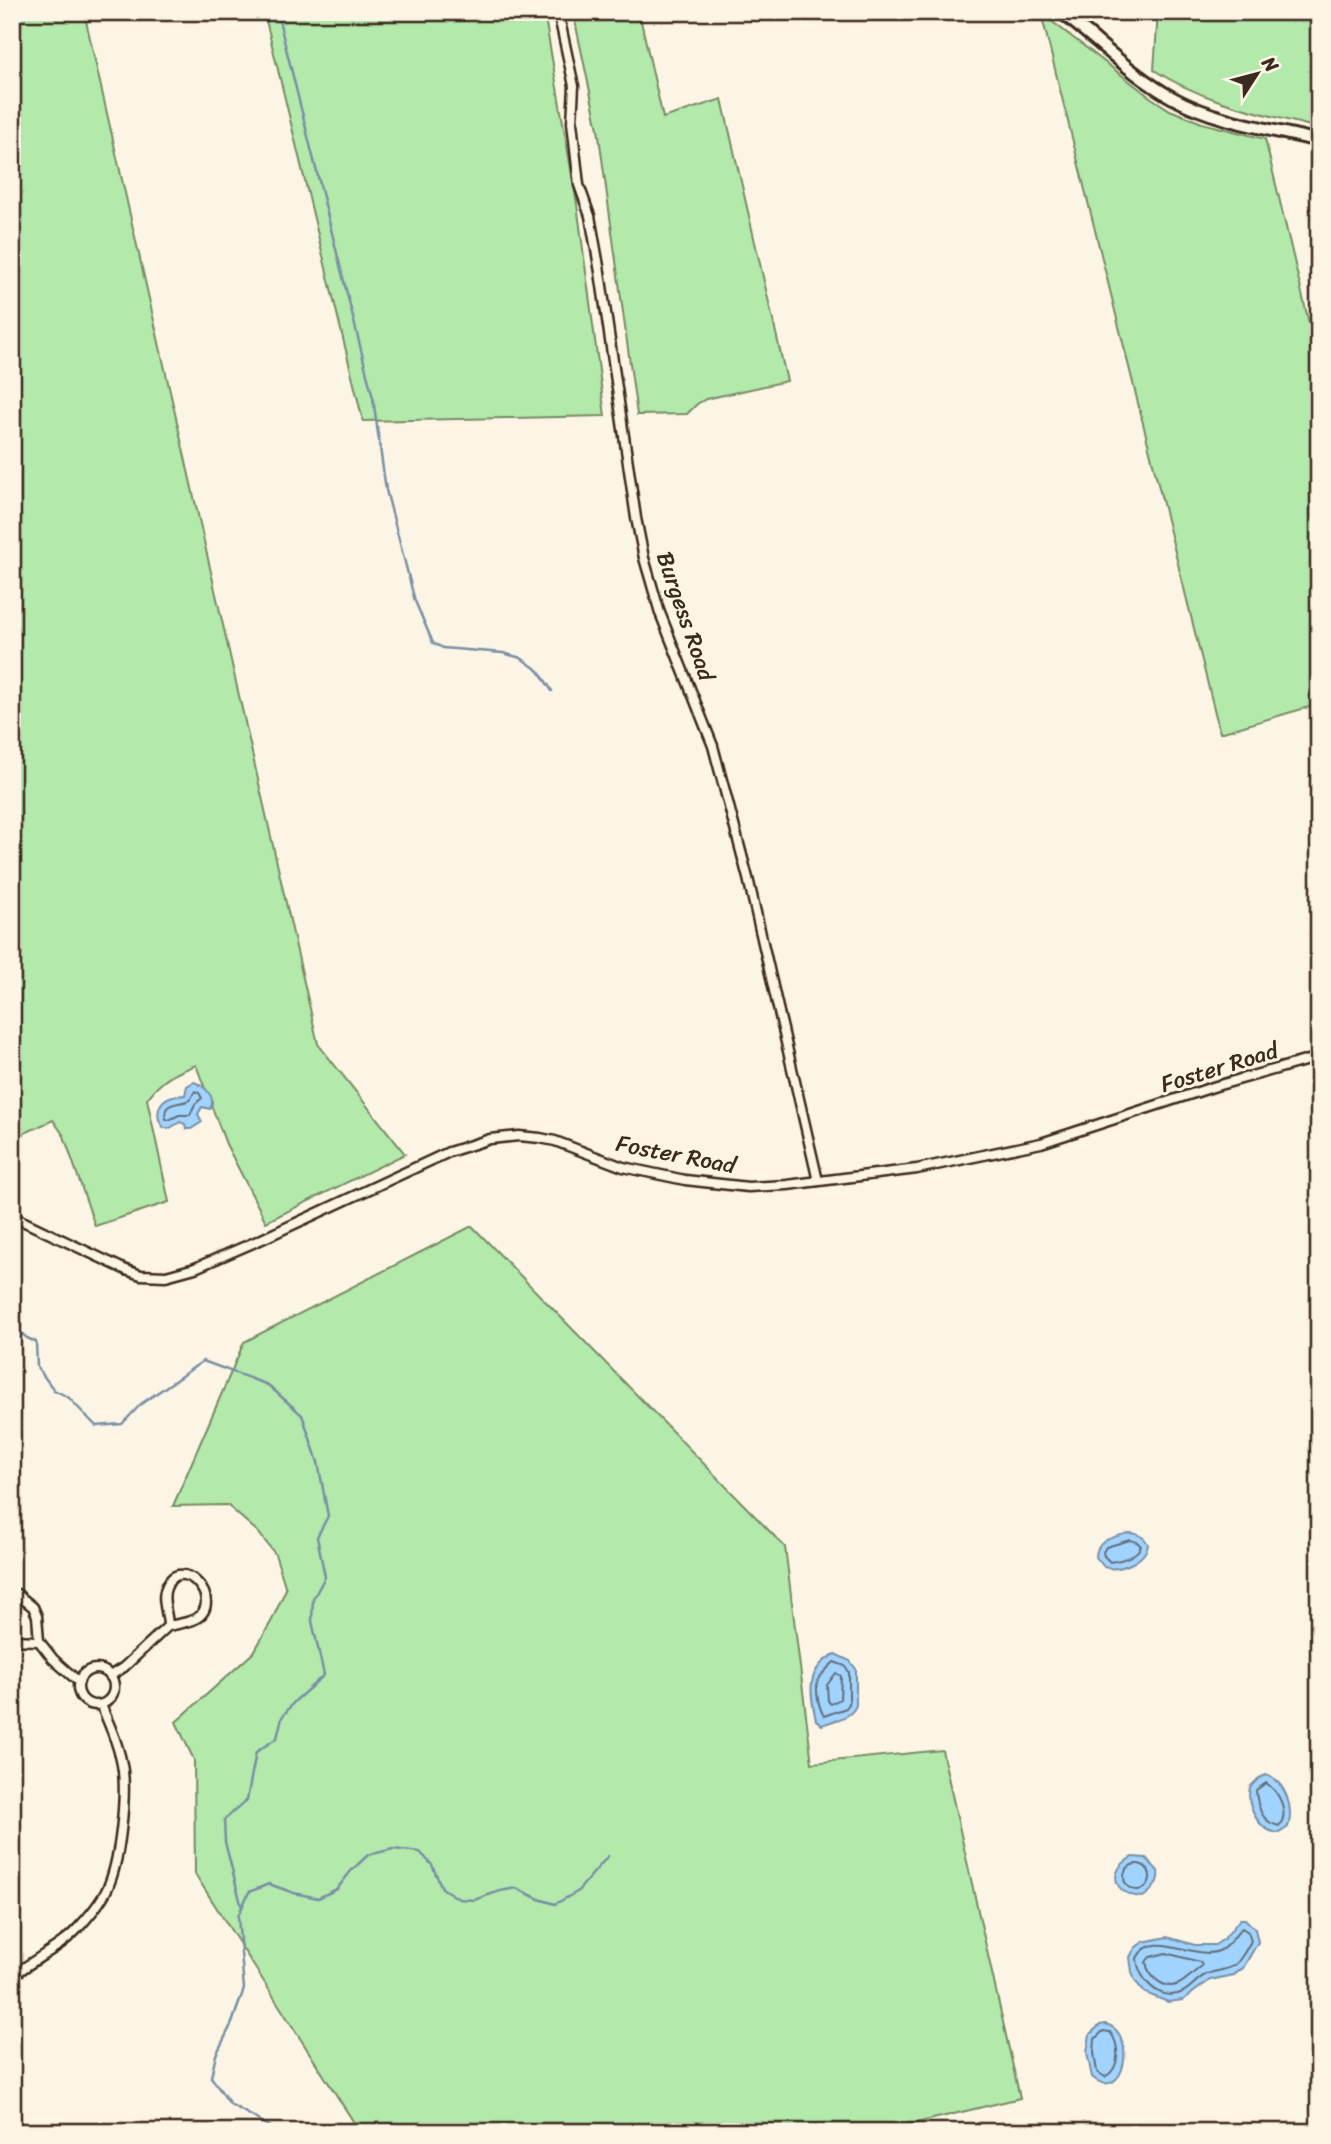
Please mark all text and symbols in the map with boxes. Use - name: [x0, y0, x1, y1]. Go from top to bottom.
- north arrow: [1222, 38, 1292, 108]
- text: N: [1253, 48, 1288, 80]
- street label: Burgess Road: [644, 546, 727, 688]
- street label: Foster Road: [1155, 1030, 1285, 1105]
- street label: Foster Road: [613, 1123, 741, 1187]

